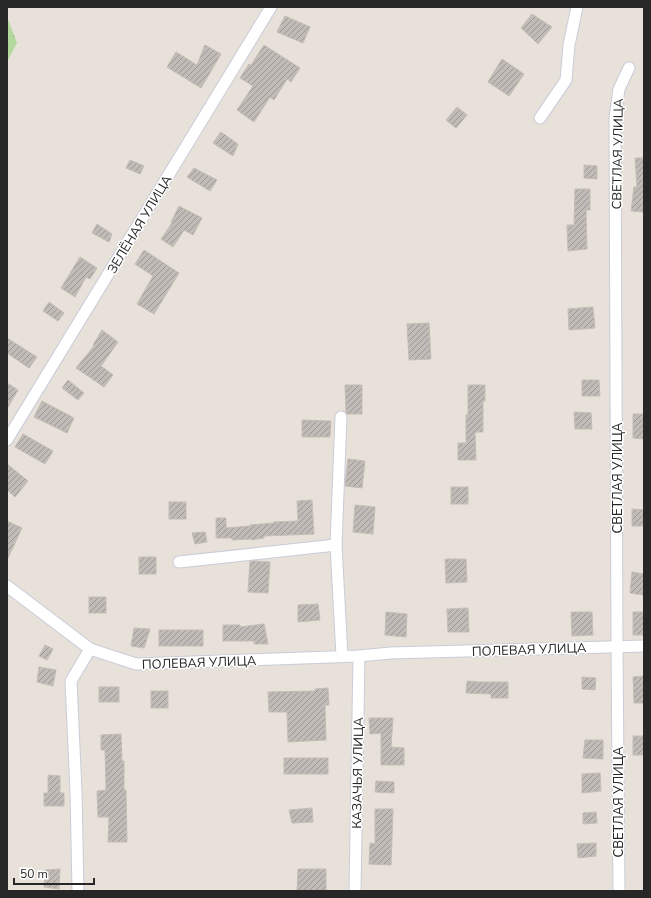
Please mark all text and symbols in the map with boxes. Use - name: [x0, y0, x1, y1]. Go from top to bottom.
- street label: СВЕТЛАЯ УЛИЦА: [608, 98, 628, 210]
- street label: ЗЕЛЁНАЯ УЛИЦА: [102, 171, 177, 277]
- street label: СВЕТЛАЯ УЛИЦА: [609, 422, 627, 533]
- street label: ПОЛЕВАЯ УЛИЦА: [471, 639, 587, 661]
- street label: ПОЛЕВАЯ УЛИЦА: [141, 652, 257, 674]
- street label: КАЗАЧЬЯ УЛИЦА: [348, 717, 368, 829]
- street label: СВЕТЛАЯ УЛИЦА: [610, 746, 628, 857]
- scale bar: [14, 860, 94, 886]
- text: 50 m: [20, 866, 48, 882]

